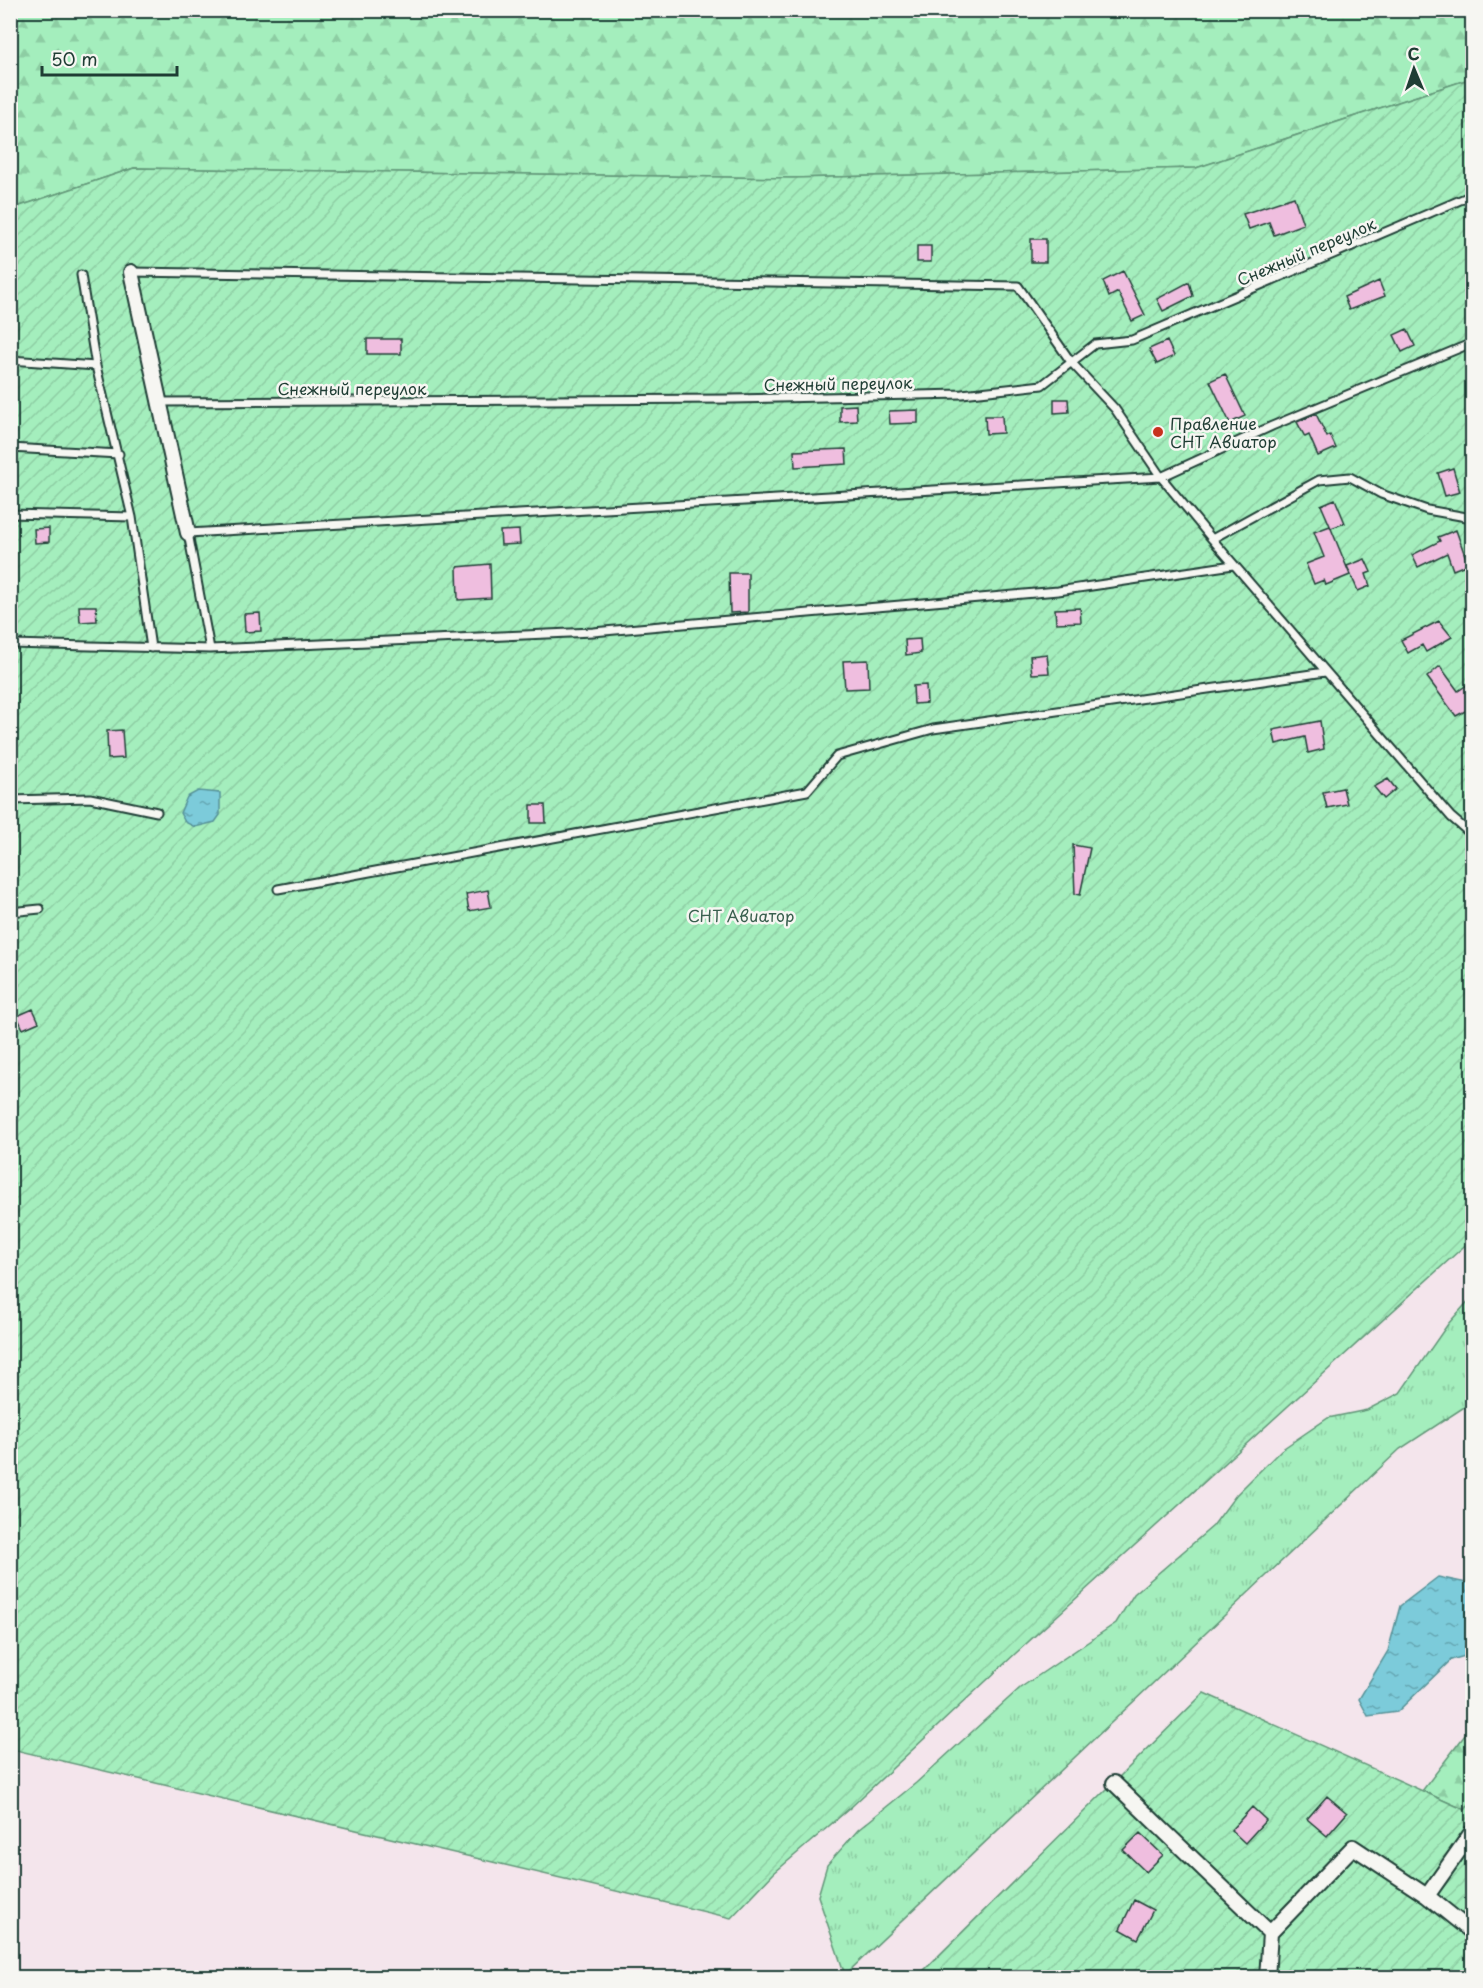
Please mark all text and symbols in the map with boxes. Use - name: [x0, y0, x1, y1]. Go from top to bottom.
- scale bar: [42, 39, 177, 77]
- north arrow: [1384, 39, 1444, 99]
- text: С: [1407, 41, 1420, 65]
- text: 50 m: [51, 45, 98, 72]
- street label: Снежный переулок: [1233, 211, 1380, 291]
- street label: Снежный переулок: [763, 370, 913, 396]
- street label: Снежный переулок: [278, 376, 427, 400]
- place label: Правление СНТ Авиатор: [1170, 411, 1277, 453]
- marker: Правление СНТ Авиатор: [1151, 425, 1165, 439]
- park label: СНТ Авиатор: [688, 903, 794, 927]

